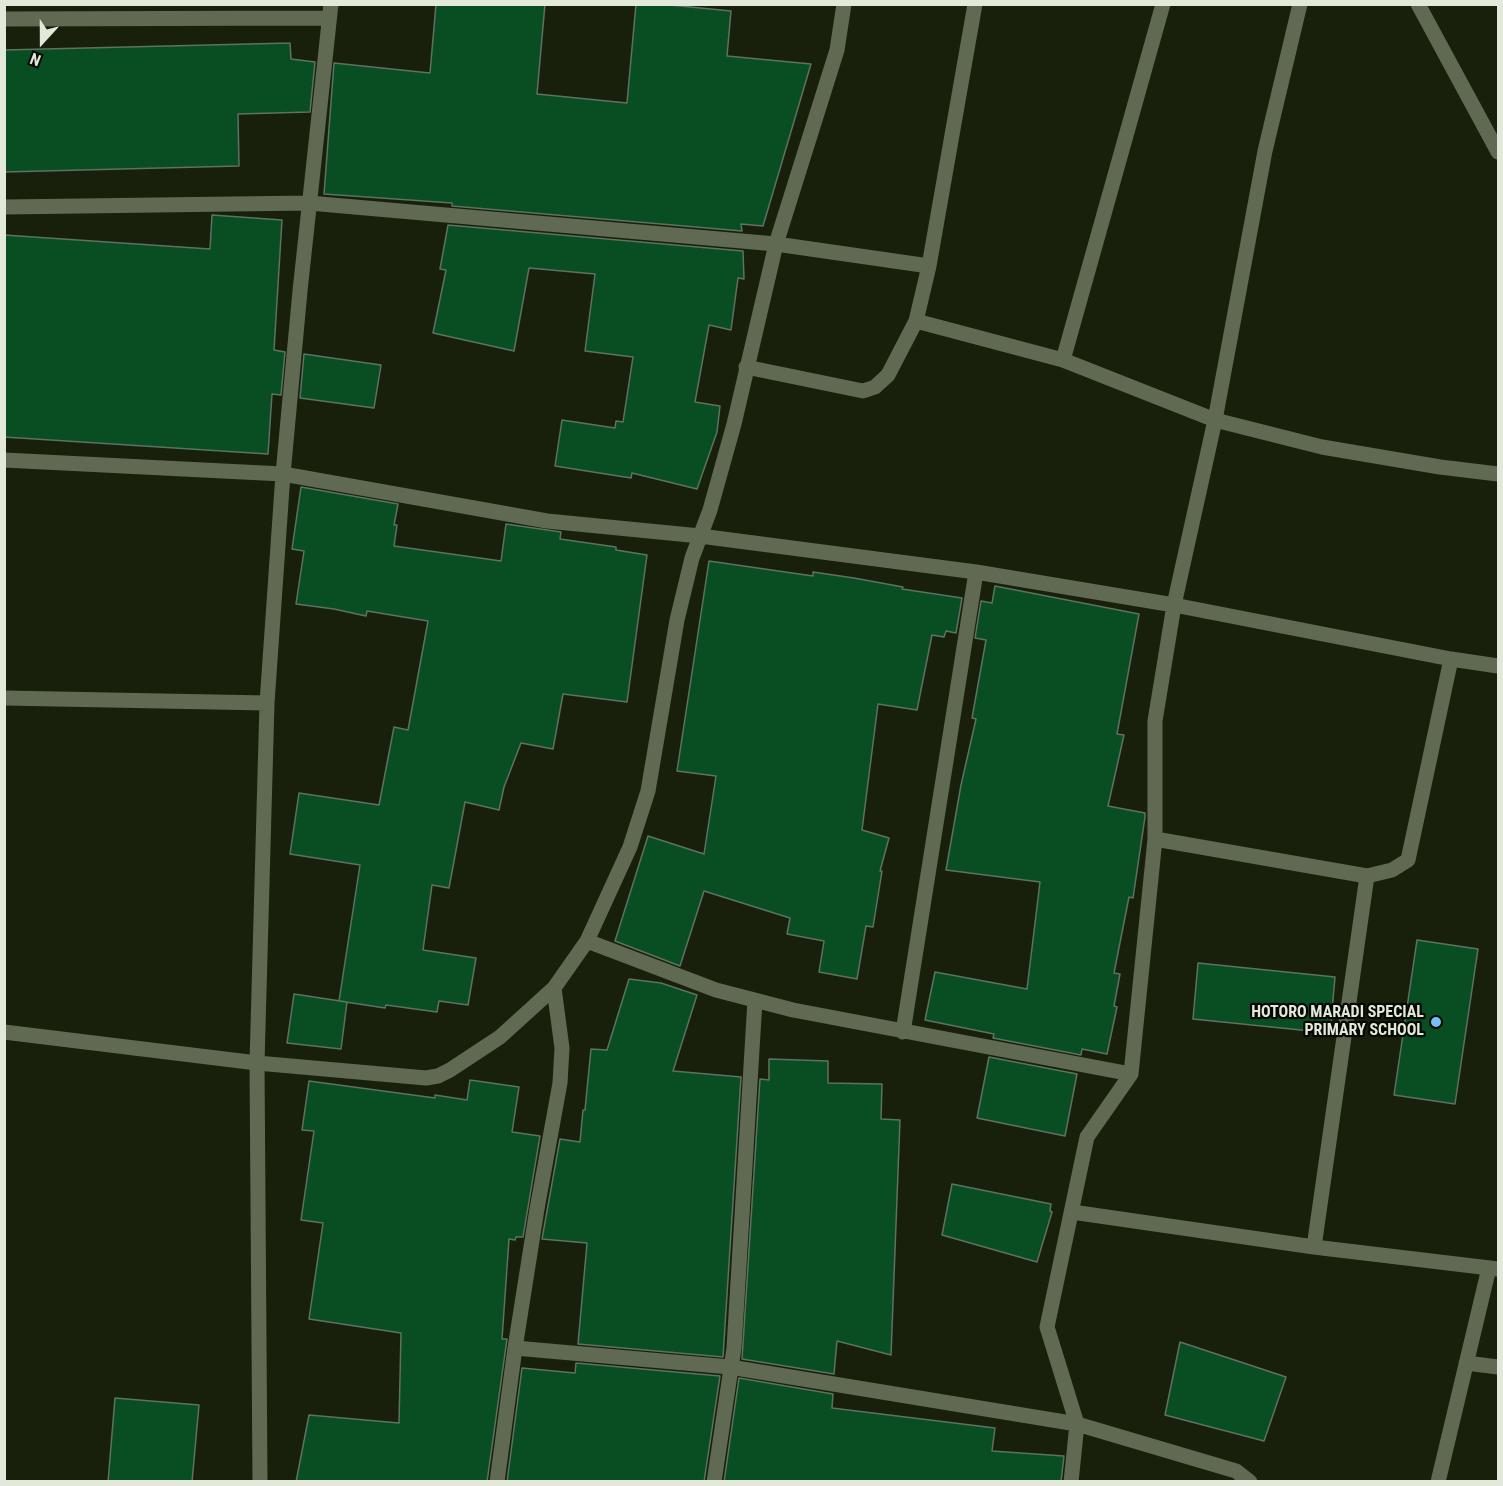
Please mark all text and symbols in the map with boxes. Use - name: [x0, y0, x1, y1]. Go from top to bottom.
- north arrow: [12, 12, 72, 72]
- text: N: [27, 49, 43, 70]
- place label: HOTORO MARADI SPECIAL PRIMARY SCHOOL: [1251, 1003, 1424, 1041]
- marker: HOTORO MARADI SPECIAL PRIMARY SCHOOL: [1429, 1015, 1443, 1029]

